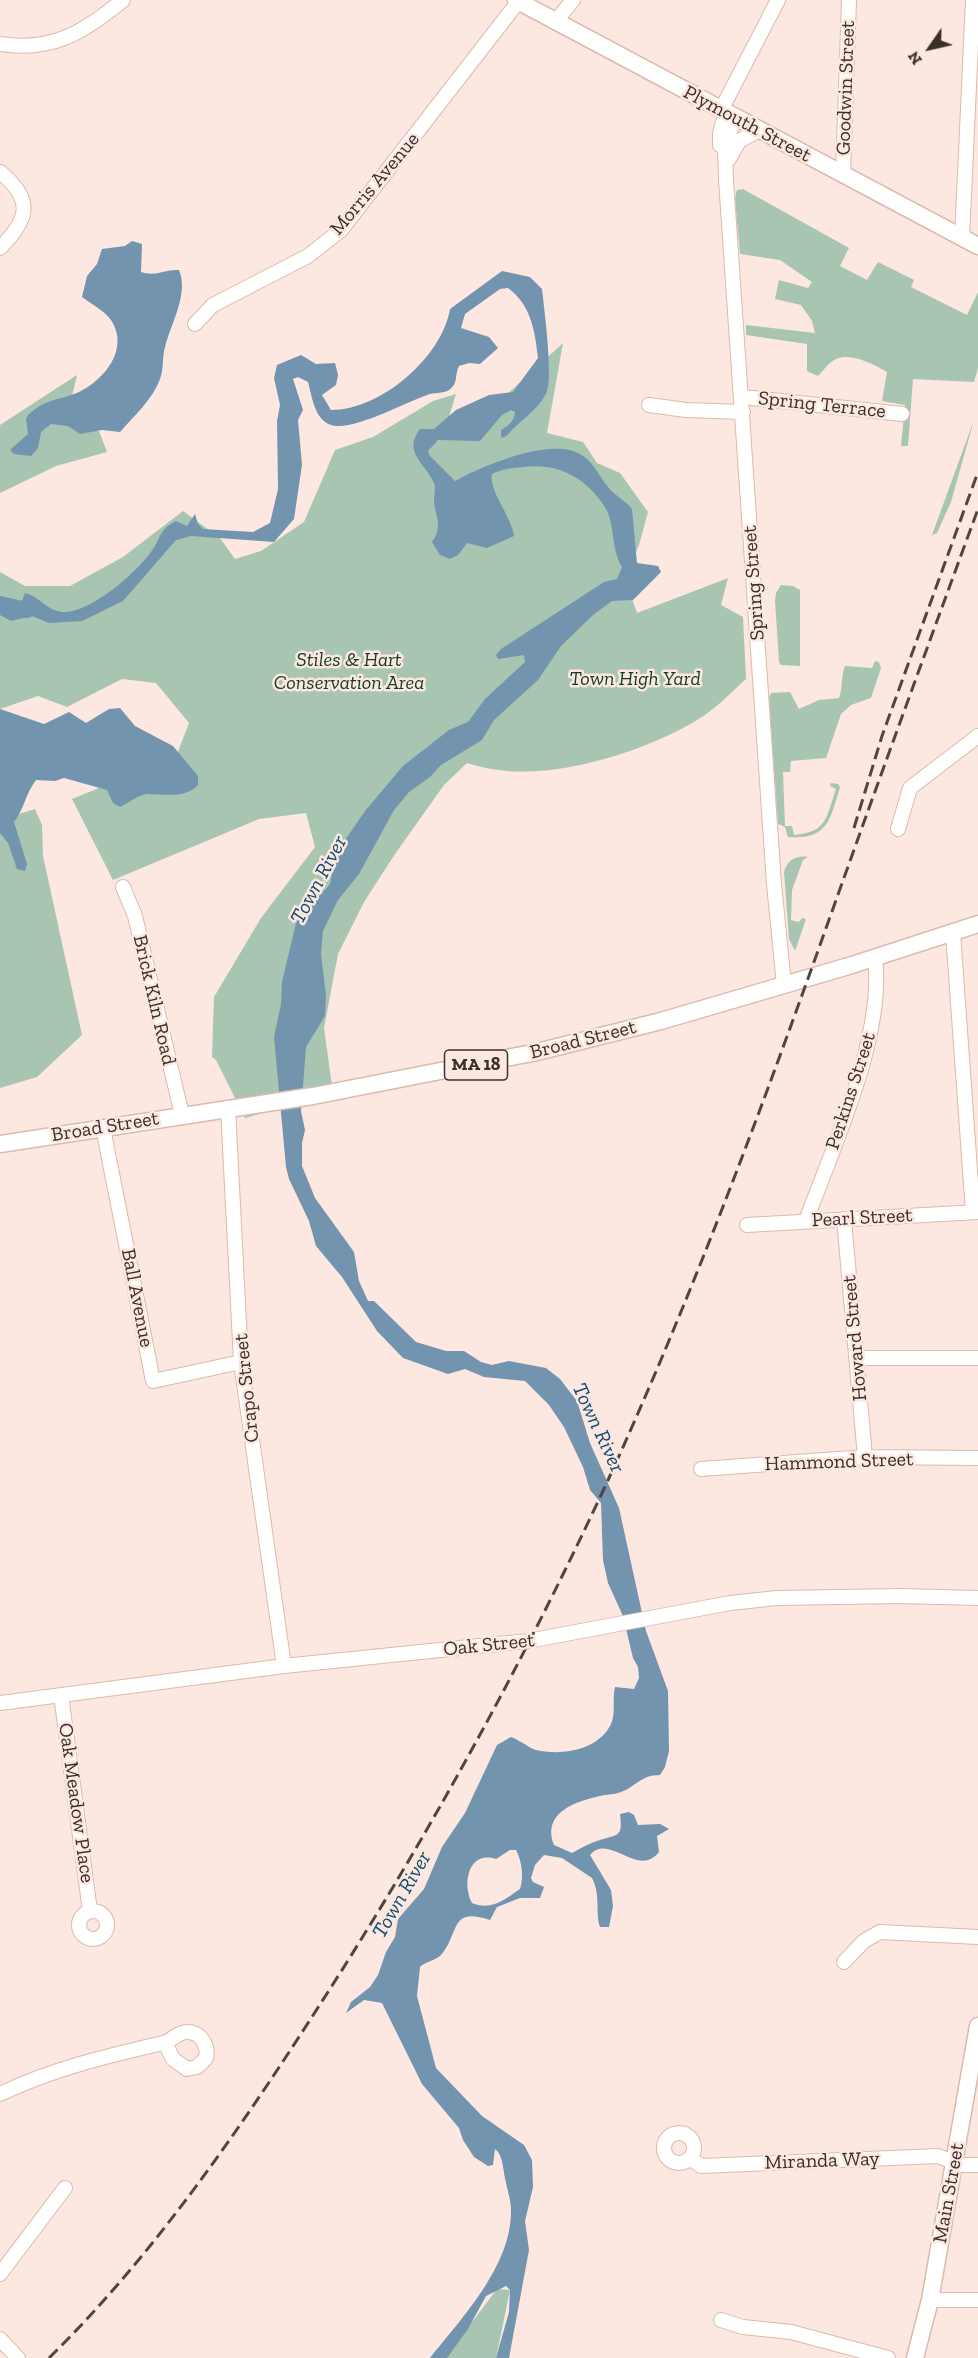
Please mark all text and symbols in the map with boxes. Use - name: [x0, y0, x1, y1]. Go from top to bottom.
- north arrow: [900, 18, 960, 78]
- street label: Goodwin Street: [832, 20, 860, 156]
- text: N: [903, 48, 926, 69]
- street label: Plymouth Street: [679, 80, 815, 168]
- street label: Morris Avenue: [325, 128, 425, 240]
- street label: Spring Terrace: [757, 386, 887, 424]
- street label: Spring Street: [738, 525, 770, 641]
- park label: Stiles & Hart Conservation Area: [274, 648, 424, 695]
- park label: Town High Yard: [569, 667, 701, 691]
- water label: Town River: [285, 832, 353, 928]
- street label: Brick Kiln Road: [127, 932, 181, 1068]
- street label: Broad Street: [527, 1015, 639, 1065]
- street label: Perkins Street: [821, 1029, 881, 1153]
- road number: MA 18: [444, 1050, 508, 1080]
- street label: Broad Street: [49, 1107, 161, 1147]
- street label: Pearl Street: [811, 1203, 913, 1233]
- street label: Ball Avenue: [116, 1246, 158, 1350]
- street label: Howard Street: [838, 1274, 872, 1402]
- street label: Crapo Street: [229, 1332, 265, 1444]
- water label: Town River: [566, 1379, 630, 1477]
- street label: Hammond Street: [764, 1447, 914, 1477]
- street label: Oak Street: [442, 1628, 536, 1662]
- street label: Oak Meadow Place: [53, 1721, 99, 1885]
- water label: Town River: [367, 1847, 437, 1943]
- street label: Main Street: [928, 2141, 970, 2245]
- street label: Miranda Way: [764, 2147, 880, 2175]

